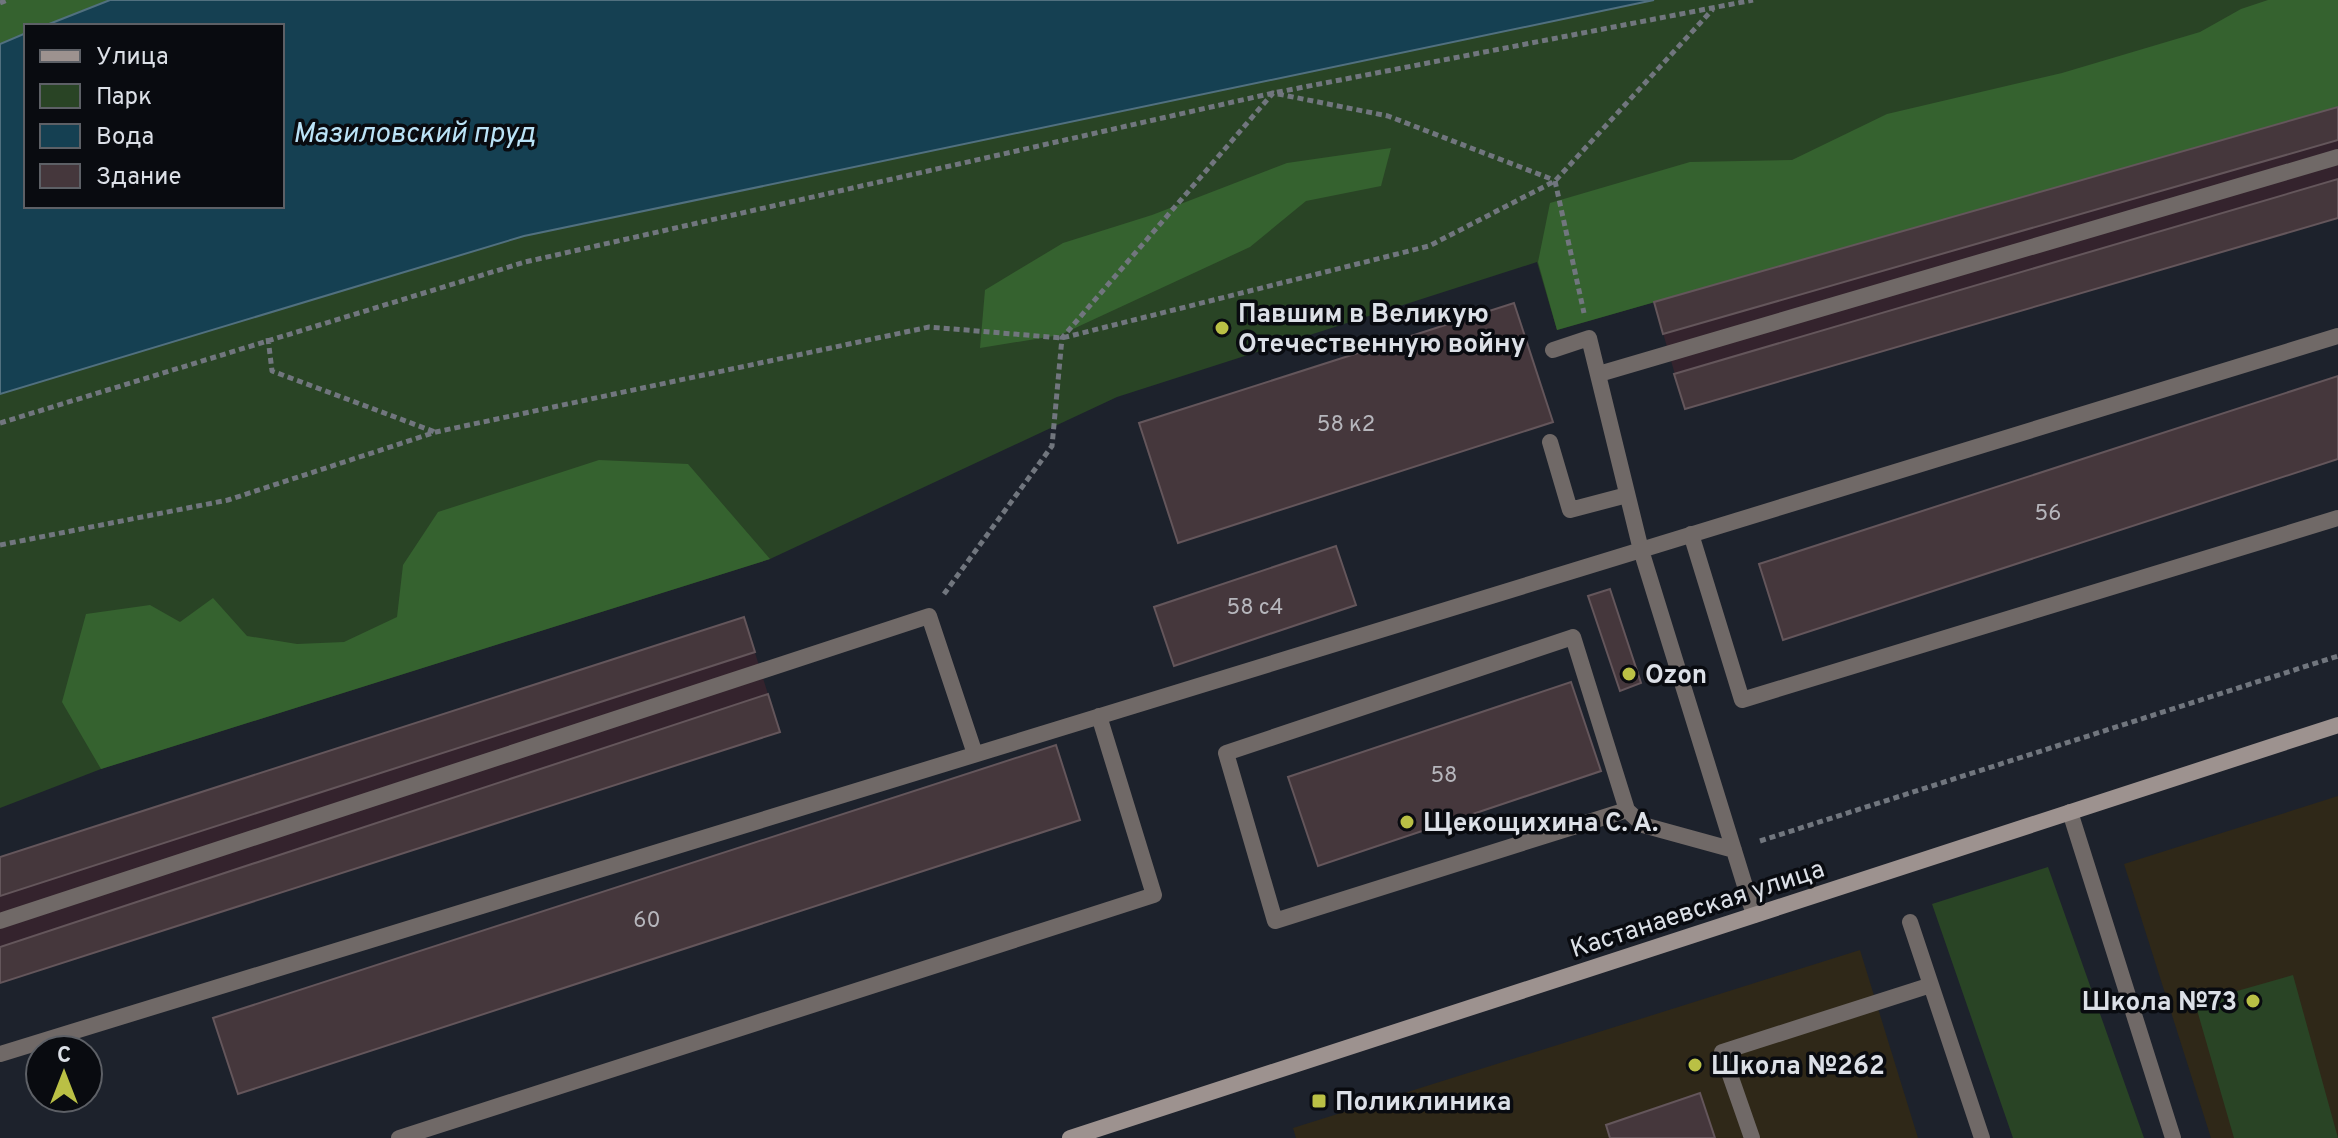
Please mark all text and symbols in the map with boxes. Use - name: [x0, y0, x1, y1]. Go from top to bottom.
- legend: [24, 24, 284, 208]
- text: Улица: [96, 43, 169, 73]
- text: Парк: [96, 83, 152, 113]
- water label: Мазиловский пруд: [293, 117, 535, 153]
- text: Вода: [96, 123, 154, 153]
- text: Здание: [96, 163, 182, 193]
- place label: Павшим в Великую Отечественную войну: [1238, 299, 1526, 362]
- marker: Павшим в Великую Отечественную войну: [1213, 319, 1231, 337]
- house number: 58 к2: [1317, 412, 1375, 439]
- house number: 56: [2035, 501, 2061, 528]
- house number: 58 с4: [1227, 595, 1283, 622]
- place label: Ozon: [1645, 660, 1707, 693]
- marker: Ozon: [1620, 665, 1638, 683]
- house number: 58: [1430, 763, 1458, 790]
- place label: Щекощихина С. А.: [1423, 808, 1658, 841]
- marker: Щекощихина С. А.: [1398, 813, 1416, 831]
- street label: Кастанаевская улица: [1567, 854, 1829, 967]
- house number: 60: [633, 908, 661, 935]
- place label: Школа №73: [2082, 987, 2237, 1020]
- marker: Школа №73: [2244, 992, 2262, 1010]
- north arrow: [24, 1034, 104, 1114]
- text: С: [57, 1043, 71, 1070]
- place label: Школа №262: [1711, 1051, 1885, 1084]
- marker: Школа №262: [1686, 1056, 1704, 1074]
- place label: Поликлиника: [1335, 1087, 1511, 1120]
- marker: Поликлиника: [1310, 1092, 1328, 1110]

